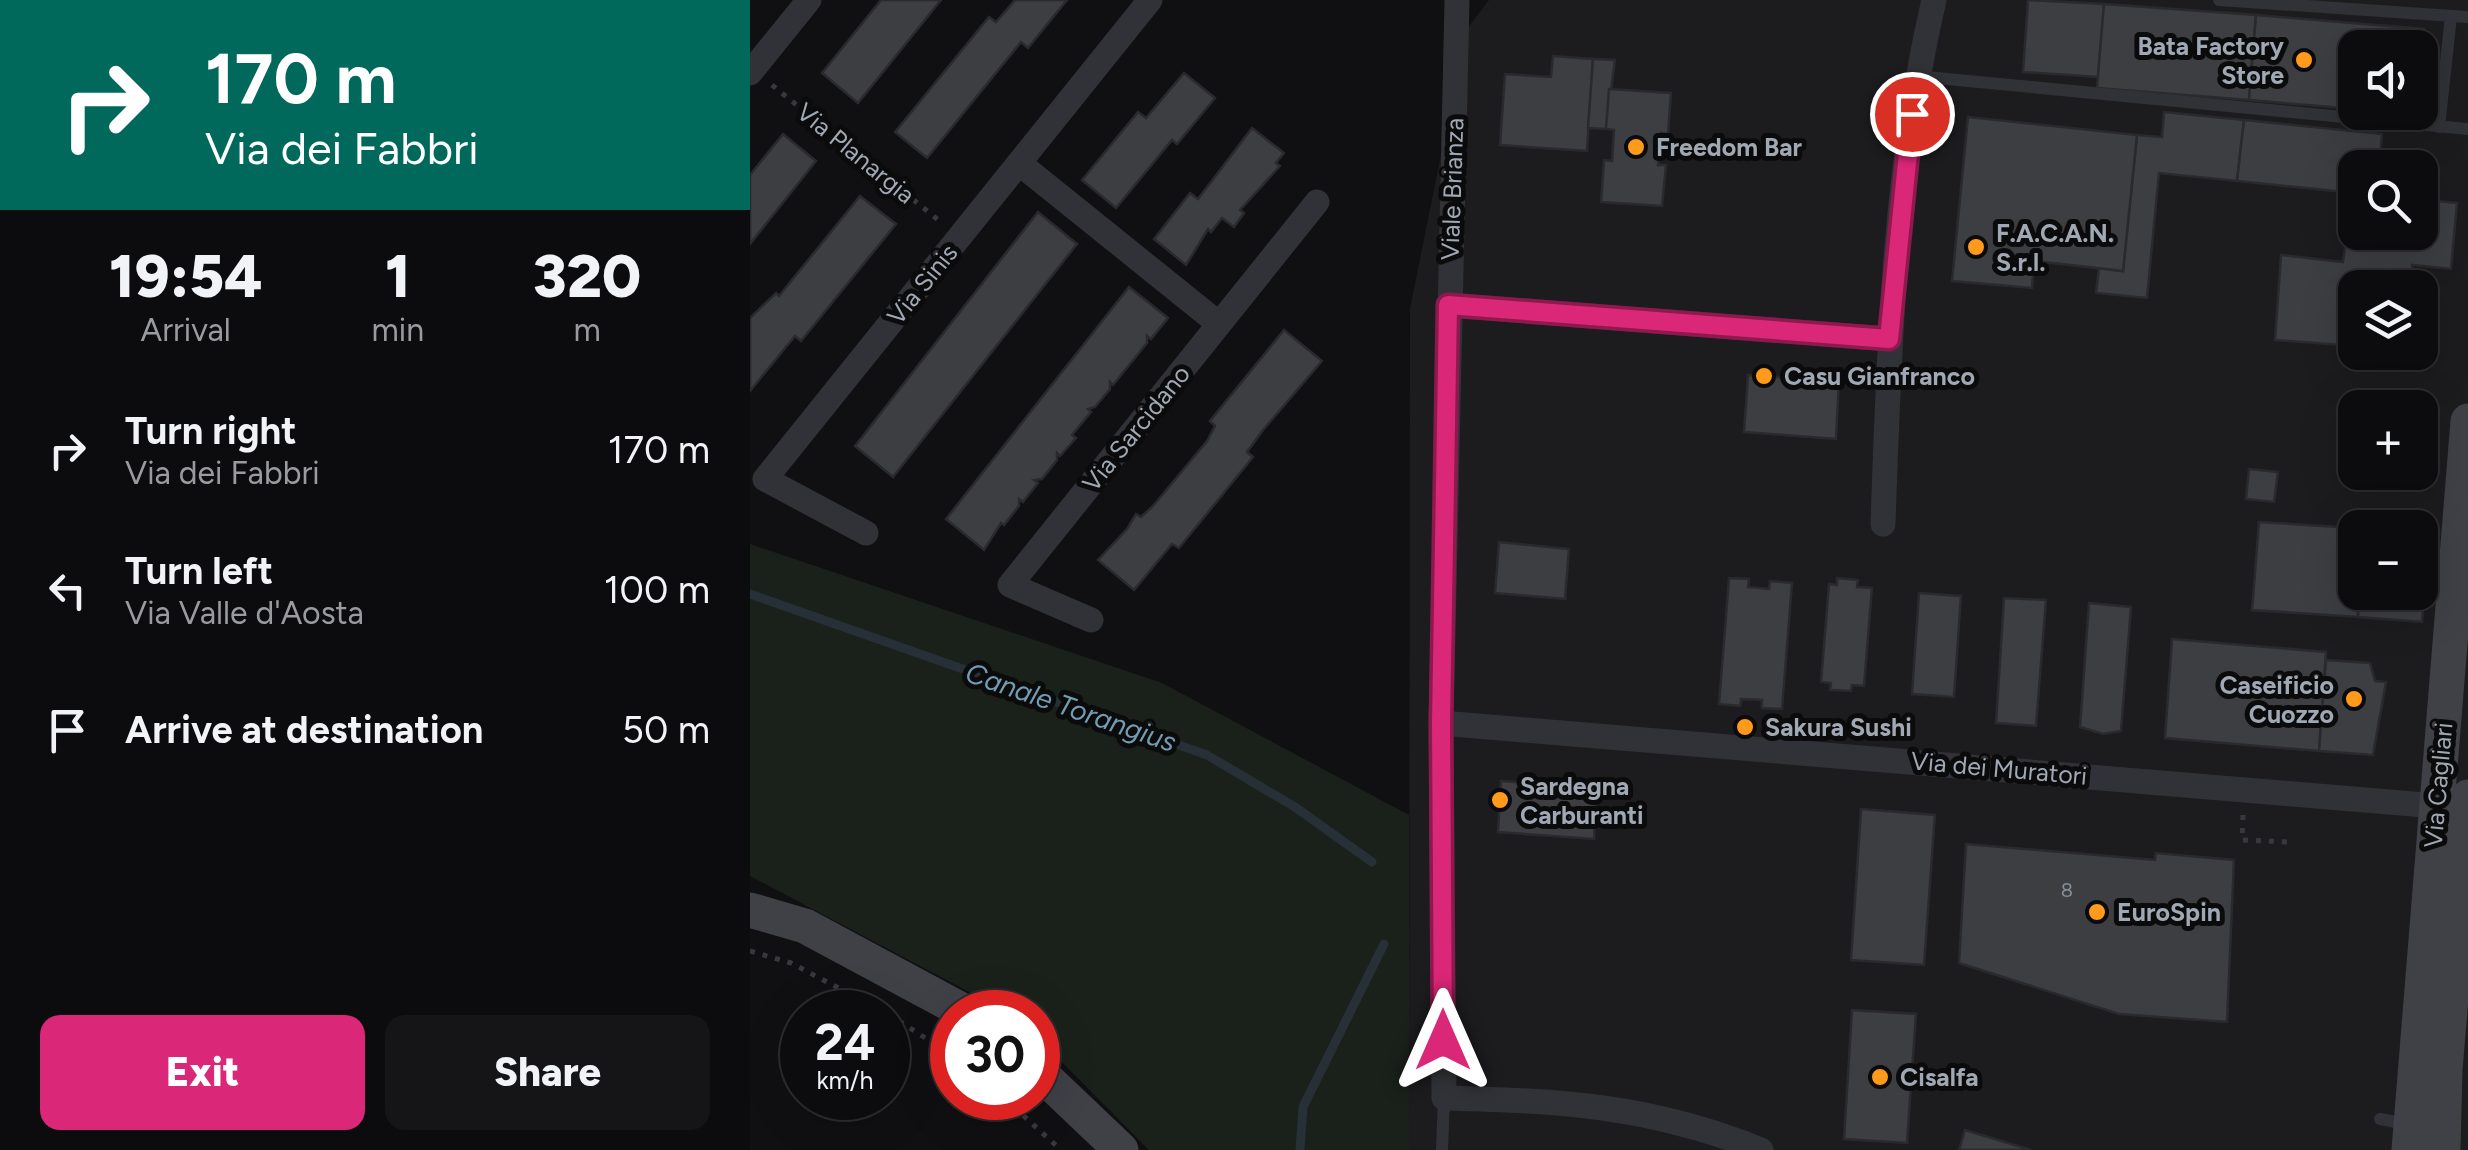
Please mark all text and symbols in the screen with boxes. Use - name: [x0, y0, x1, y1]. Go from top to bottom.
- map controls: [2338, 30, 2438, 610]
- button: sound: [2338, 30, 2438, 130]
- place label: Bata Factory Store: [2137, 31, 2285, 90]
- text: 170 m: [205, 36, 397, 121]
- icon: right: [40, 40, 170, 170]
- marker: Bata Factory Store: [2293, 49, 2315, 71]
- pin: [1870, 72, 1955, 157]
- icon: arrive: [1885, 87, 1940, 142]
- street label: Via Planargia: [791, 96, 921, 210]
- street label: Viale Brianza: [1435, 117, 1469, 261]
- text: Via dei Fabbri: [205, 121, 479, 175]
- place label: Freedom Bar: [1656, 132, 1803, 162]
- marker: Freedom Bar: [1625, 136, 1647, 158]
- button: search: [2338, 150, 2438, 250]
- place label: F.A.C.A.N. S.r.l.: [1996, 218, 2114, 277]
- marker: F.A.C.A.N. S.r.l.: [1965, 236, 1987, 258]
- street label: Via Sinis: [881, 238, 963, 330]
- text: 19:54: [109, 240, 263, 312]
- text: 1: [385, 240, 411, 312]
- text: 320: [533, 240, 641, 312]
- button: layers: [2338, 270, 2438, 370]
- text: Arrival: [141, 311, 231, 349]
- text: min: [371, 311, 424, 349]
- text: m: [573, 311, 601, 349]
- street label: Via Sarcidano: [1076, 359, 1196, 497]
- place label: Casu Gianfranco: [1784, 361, 1975, 391]
- marker: Casu Gianfranco: [1753, 365, 1775, 387]
- button: +: [2338, 390, 2438, 490]
- text: Turn right: [125, 408, 297, 454]
- icon: right: [40, 423, 95, 478]
- text: 170 m: [608, 427, 710, 473]
- text: Via dei Fabbri: [125, 454, 320, 492]
- button: −: [2338, 510, 2438, 610]
- text: Turn left: [125, 548, 273, 594]
- icon: left: [40, 563, 95, 618]
- text: 100 m: [604, 567, 710, 613]
- text: Via Valle d'Aosta: [125, 594, 364, 632]
- water label: Canale Torangius: [961, 655, 1181, 759]
- place label: Caseificio Cuozzo: [2219, 670, 2334, 729]
- marker: Caseificio Cuozzo: [2343, 688, 2365, 710]
- icon: arrive: [40, 703, 95, 758]
- text: Arrive at destination: [125, 707, 483, 753]
- text: 50 m: [622, 707, 710, 753]
- place label: Sakura Sushi: [1765, 712, 1912, 742]
- marker: Sakura Sushi: [1734, 716, 1756, 738]
- street label: Via Cagliari: [2418, 721, 2458, 849]
- street label: Via dei Muratori: [1910, 745, 2088, 791]
- place label: Sardegna Carburanti: [1520, 771, 1644, 830]
- marker: Sardegna Carburanti: [1489, 789, 1511, 811]
- house number: 8: [2061, 878, 2073, 902]
- place label: EuroSpin: [2117, 897, 2221, 927]
- marker: EuroSpin: [2086, 901, 2108, 923]
- position arrow: [1391, 988, 1495, 1092]
- speed limit sign: 30: [930, 990, 1060, 1120]
- text: 24: [815, 1012, 875, 1073]
- button: Exit: [40, 1015, 365, 1130]
- button: Share: [385, 1015, 710, 1130]
- place label: Cisalfa: [1900, 1062, 1979, 1092]
- text: km/h: [816, 1065, 874, 1095]
- marker: Cisalfa: [1869, 1066, 1891, 1088]

